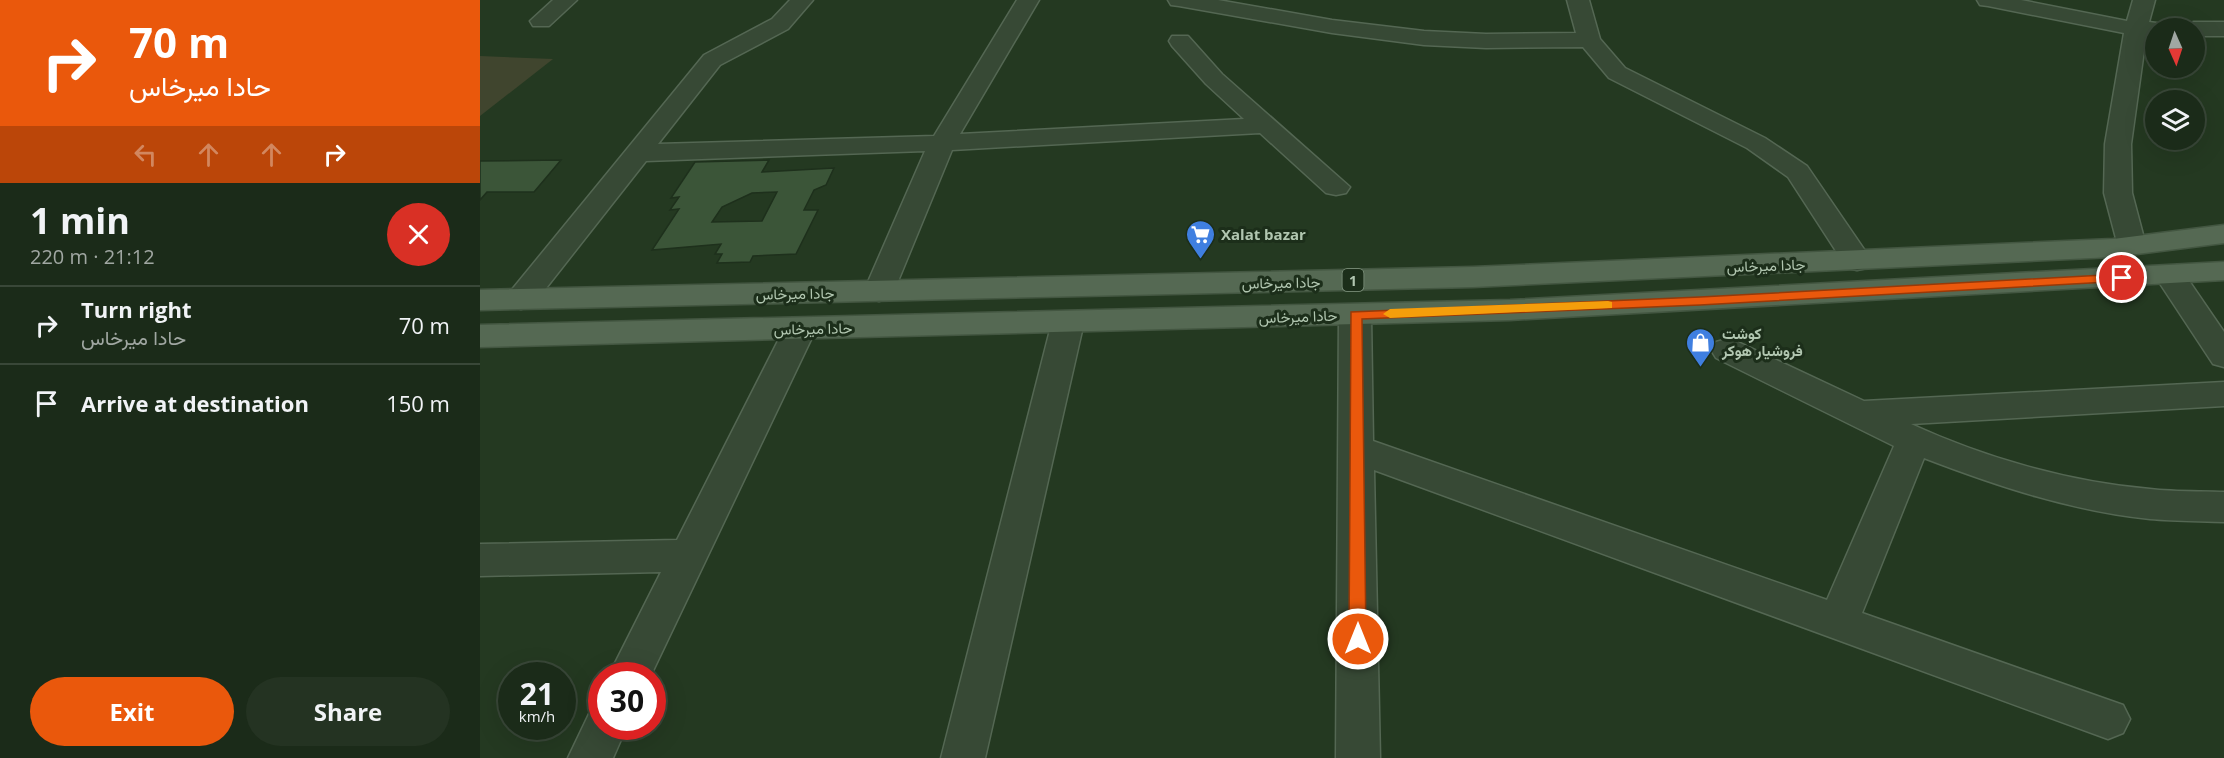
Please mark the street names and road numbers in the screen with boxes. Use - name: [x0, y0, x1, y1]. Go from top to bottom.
- street label: جادا ميرخاس: [1726, 254, 1806, 277]
- road number: 1: [1342, 269, 1364, 291]
- street label: جادا ميرخاس: [1241, 271, 1321, 294]
- street label: جادا ميرخاس: [755, 282, 835, 305]
- street label: حادا ميرخاس: [1258, 305, 1338, 328]
- street label: حادا ميرخاس: [773, 317, 853, 340]

